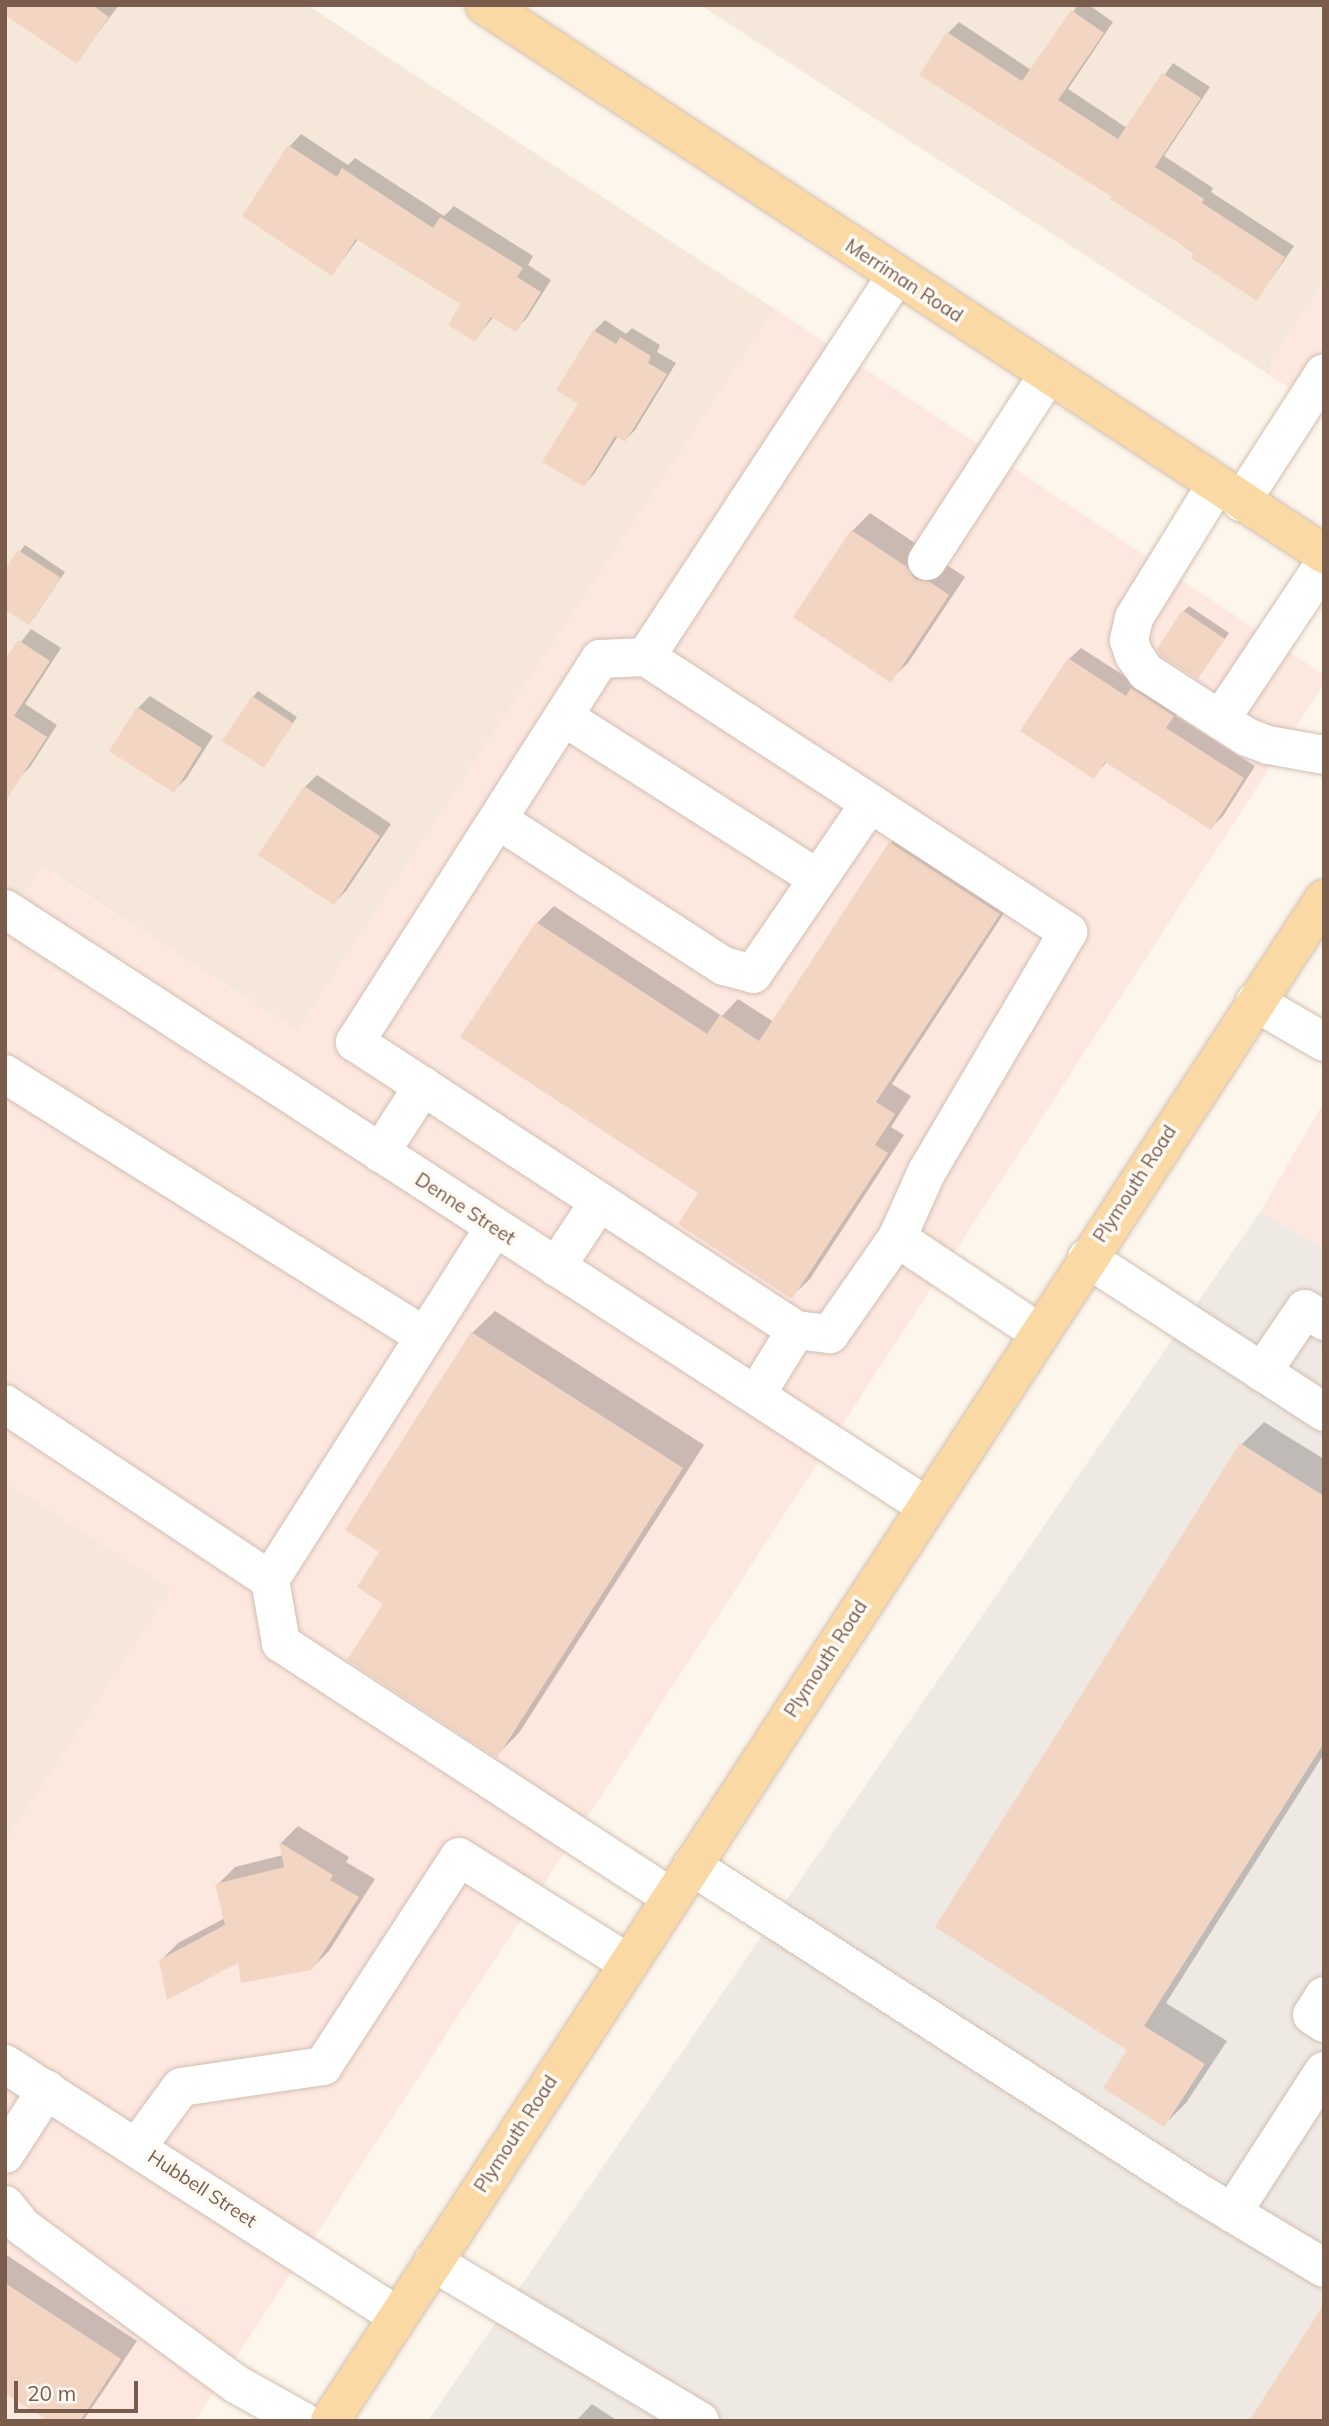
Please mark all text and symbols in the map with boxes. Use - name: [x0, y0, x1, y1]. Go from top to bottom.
- street label: Merriman Road: [841, 234, 967, 328]
- street label: Plymouth Road: [1089, 1121, 1181, 1247]
- street label: Denne Street: [411, 1168, 519, 1250]
- street label: Plymouth Road: [780, 1596, 872, 1722]
- street label: Plymouth Road: [470, 2071, 562, 2197]
- street label: Hubbell Street: [143, 2145, 261, 2233]
- scale bar: [18, 2366, 142, 2410]
- text: 20 m: [27, 2380, 76, 2406]

